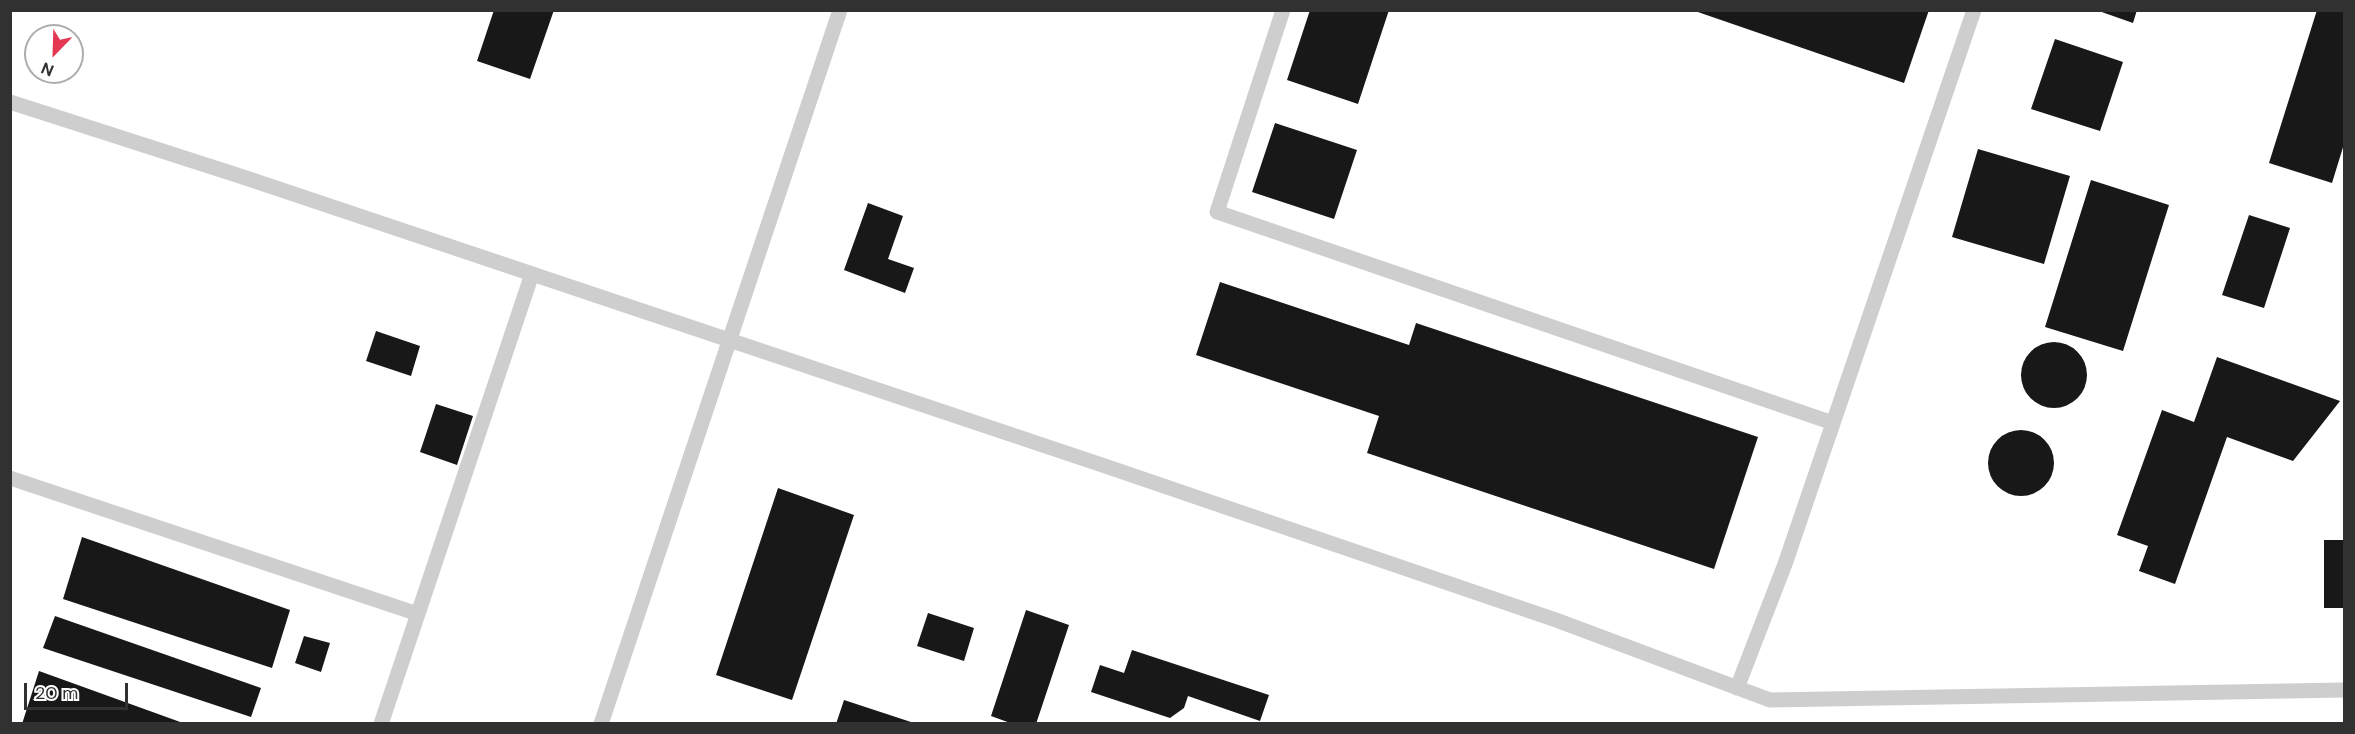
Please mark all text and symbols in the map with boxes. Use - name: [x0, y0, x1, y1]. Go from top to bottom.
- north arrow: [24, 24, 84, 84]
- text: N: [38, 57, 57, 81]
- scale bar: [27, 671, 130, 709]
- text: 20 m: [35, 681, 78, 705]

